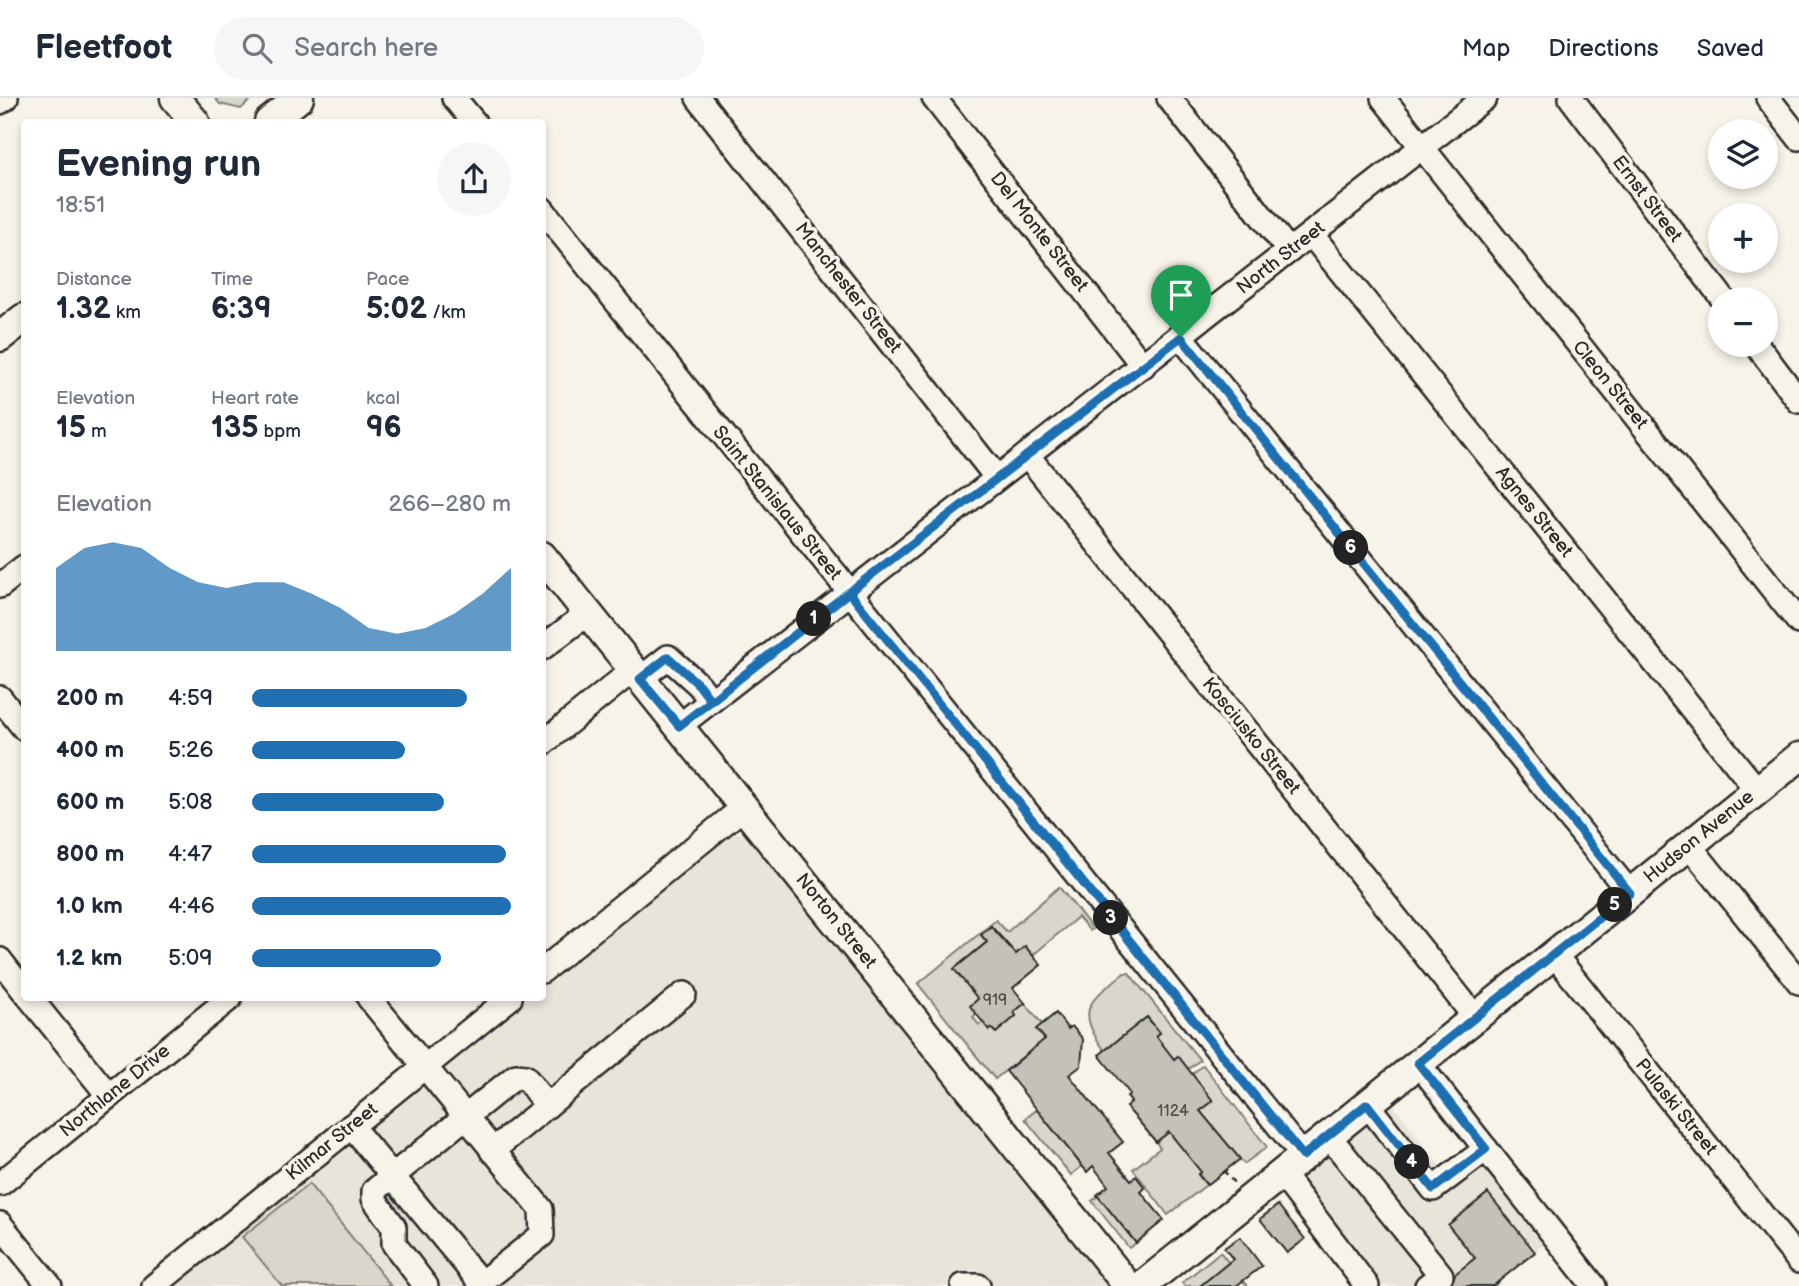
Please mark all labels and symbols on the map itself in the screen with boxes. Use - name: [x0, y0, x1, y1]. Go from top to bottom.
- street label: Ernst Street: [1607, 151, 1687, 247]
- street label: Del Monte Street: [985, 168, 1093, 297]
- street label: North Street: [1232, 216, 1330, 300]
- street label: Manchester Street: [790, 218, 906, 358]
- pin: [1151, 265, 1211, 337]
- street label: Cleon Street: [1567, 336, 1653, 434]
- street label: Saint Stanislaus Street: [708, 421, 846, 585]
- street label: Agnes Street: [1490, 462, 1578, 562]
- pin: 6: [1334, 531, 1368, 566]
- pin: 1: [796, 602, 832, 636]
- street label: Kosciusko Street: [1197, 673, 1305, 799]
- street label: Hudson Avenue: [1639, 786, 1759, 888]
- street label: Norton Street: [791, 869, 881, 973]
- pin: 5: [1598, 888, 1632, 922]
- pin: 3: [1094, 900, 1128, 936]
- house number: 919: [983, 991, 1007, 1010]
- street label: Northlane Drive: [55, 1040, 175, 1142]
- street label: Pulaski Street: [1630, 1054, 1722, 1160]
- street label: Kilmar Street: [282, 1098, 383, 1186]
- house number: 1124: [1157, 1102, 1189, 1121]
- pin: 4: [1394, 1144, 1430, 1180]

